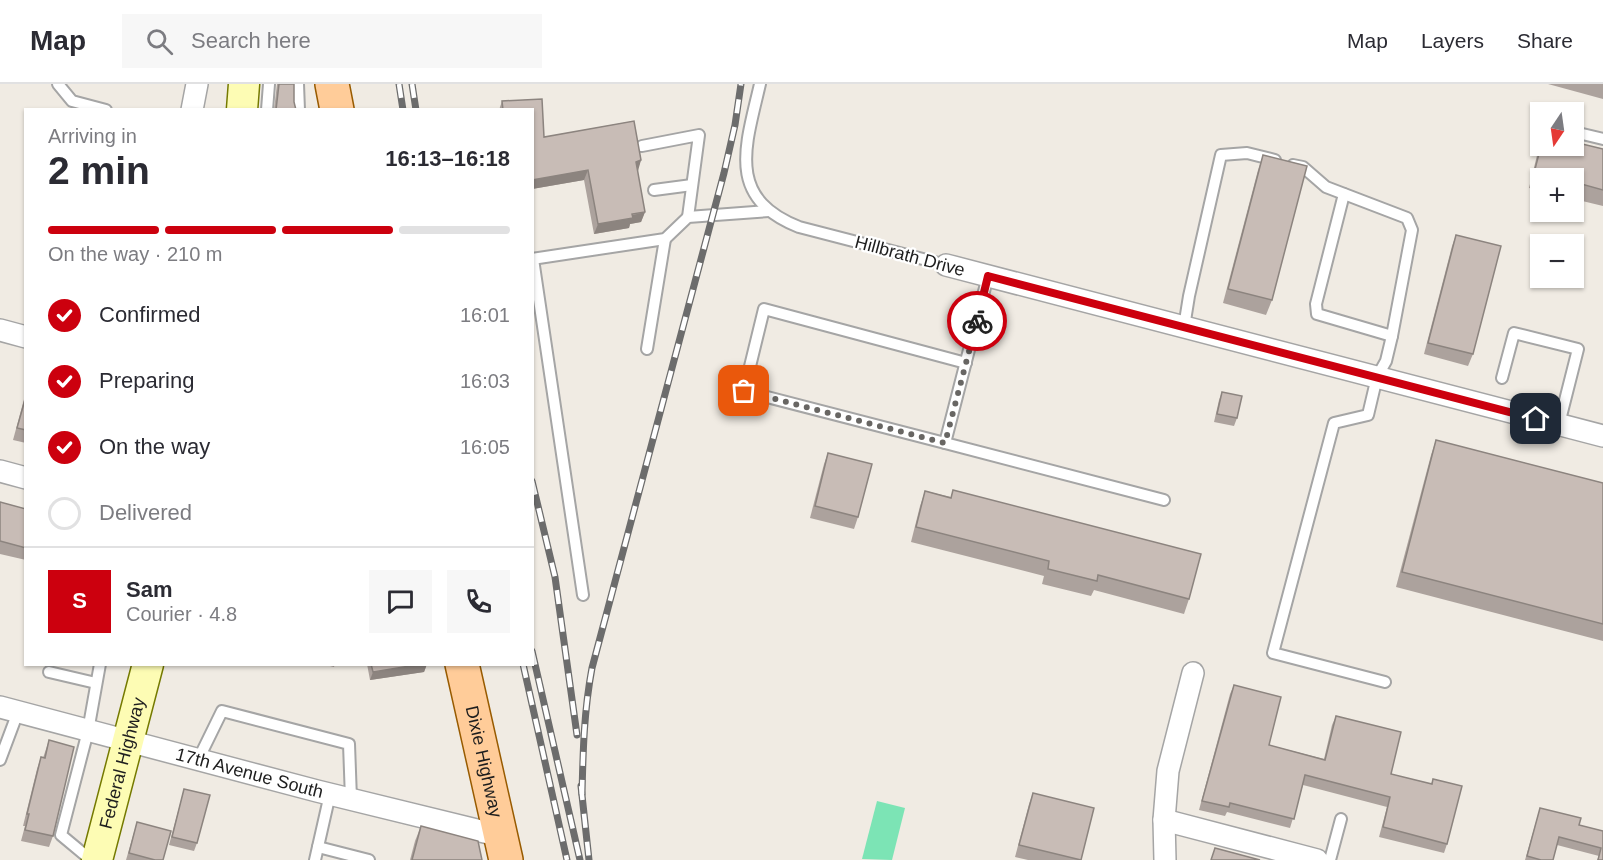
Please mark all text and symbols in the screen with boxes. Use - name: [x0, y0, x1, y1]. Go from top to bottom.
- search box: [122, 14, 542, 68]
- text: Map: [30, 25, 86, 56]
- icon: search: [143, 25, 176, 58]
- text: Search here: [191, 28, 311, 53]
- text: Map: [1347, 29, 1388, 52]
- text: Layers: [1421, 29, 1484, 52]
- text: Share: [1517, 29, 1573, 52]
- north arrow: [1530, 102, 1584, 156]
- map controls: [1530, 102, 1584, 288]
- text: Arriving in: [48, 125, 137, 147]
- text: 16:13–16:18: [385, 146, 510, 171]
- text: 2 min: [48, 149, 150, 192]
- button: +: [1530, 168, 1584, 222]
- street label: Hillbrath Drive: [853, 232, 967, 280]
- button: −: [1530, 234, 1584, 288]
- text: On the way · 210 m: [48, 243, 223, 265]
- courier: [947, 291, 1007, 351]
- icon: check: [48, 299, 81, 332]
- text: Confirmed: [99, 302, 200, 327]
- text: 16:01: [460, 304, 510, 326]
- icon: bike: [961, 305, 994, 338]
- icon: check: [48, 365, 81, 398]
- pin: [718, 365, 769, 416]
- text: Preparing: [99, 368, 194, 393]
- text: 16:03: [460, 370, 510, 392]
- icon: bag: [727, 374, 760, 407]
- pin: [1510, 393, 1561, 444]
- icon: home: [1519, 402, 1552, 435]
- icon: check: [48, 431, 81, 464]
- text: On the way: [99, 434, 210, 459]
- text: 16:05: [460, 436, 510, 458]
- text: Delivered: [99, 500, 192, 525]
- button: chat: [369, 570, 432, 633]
- button: phone: [447, 570, 510, 633]
- text: Sam: [126, 577, 172, 602]
- text: S: [72, 588, 87, 613]
- text: Courier · 4.8: [126, 603, 237, 625]
- street label: Federal Highway: [95, 695, 149, 831]
- street label: Dixie Highway: [462, 704, 506, 819]
- street label: 17th Avenue South: [173, 744, 325, 802]

